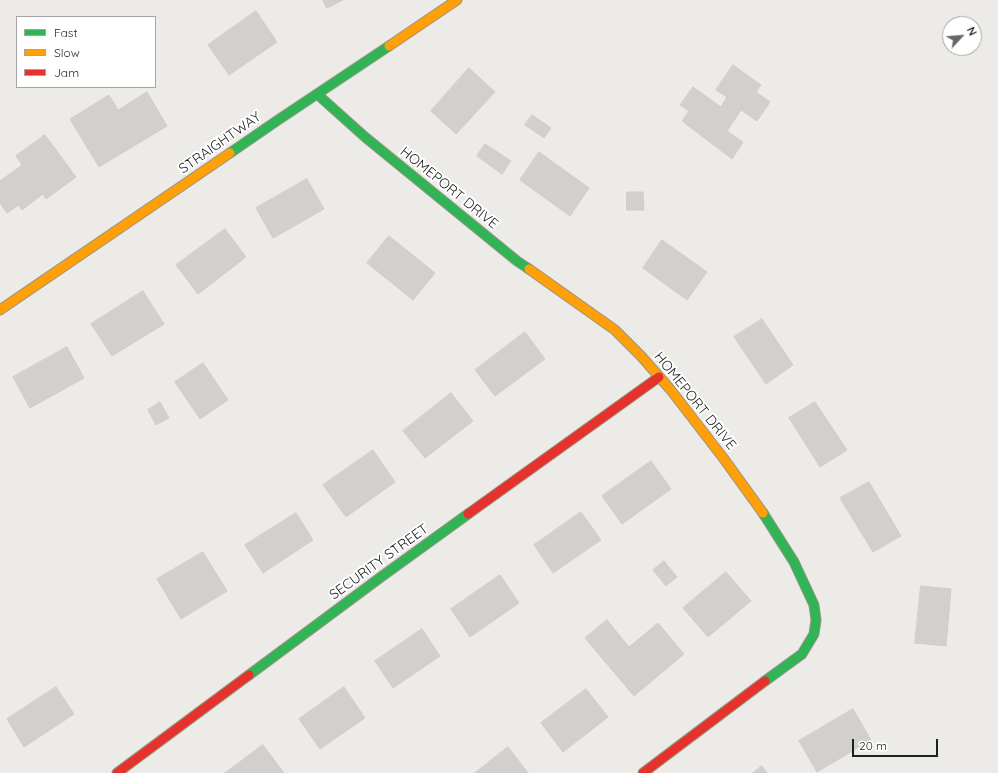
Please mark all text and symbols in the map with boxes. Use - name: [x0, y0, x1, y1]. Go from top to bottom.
- legend: [16, 16, 156, 88]
- north arrow: [942, 16, 982, 56]
- text: N: [964, 24, 980, 38]
- text: Fast: [54, 25, 78, 40]
- text: Slow: [54, 45, 80, 60]
- text: Jam: [54, 65, 79, 80]
- street label: STRAIGHTWAY: [176, 109, 264, 177]
- street label: HOMEPORT DRIVE: [397, 143, 501, 233]
- street label: HOMEPORT DRIVE: [650, 349, 740, 453]
- street label: SECURITY STREET: [326, 520, 432, 604]
- scale bar: [854, 731, 940, 757]
- text: 20 m: [859, 738, 887, 753]

